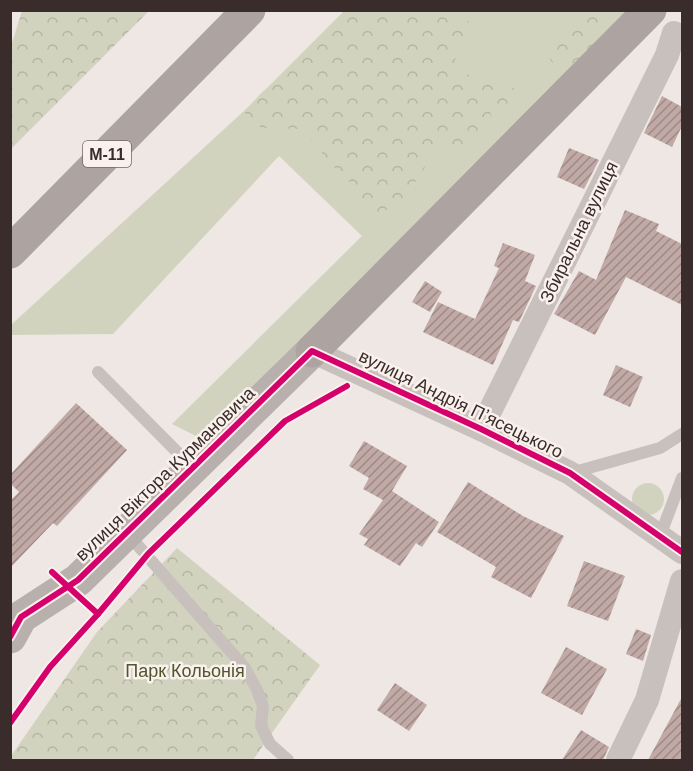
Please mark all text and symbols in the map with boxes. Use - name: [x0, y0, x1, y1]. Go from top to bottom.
- road number: М-11: [83, 141, 131, 167]
- street label: Збиральна вулиця: [536, 158, 622, 306]
- street label: вулиця Андрія Пʼясецького: [356, 346, 566, 462]
- street label: вулиця Віктора Курмановича: [71, 382, 259, 565]
- park label: Парк Кольонія: [125, 661, 245, 681]

